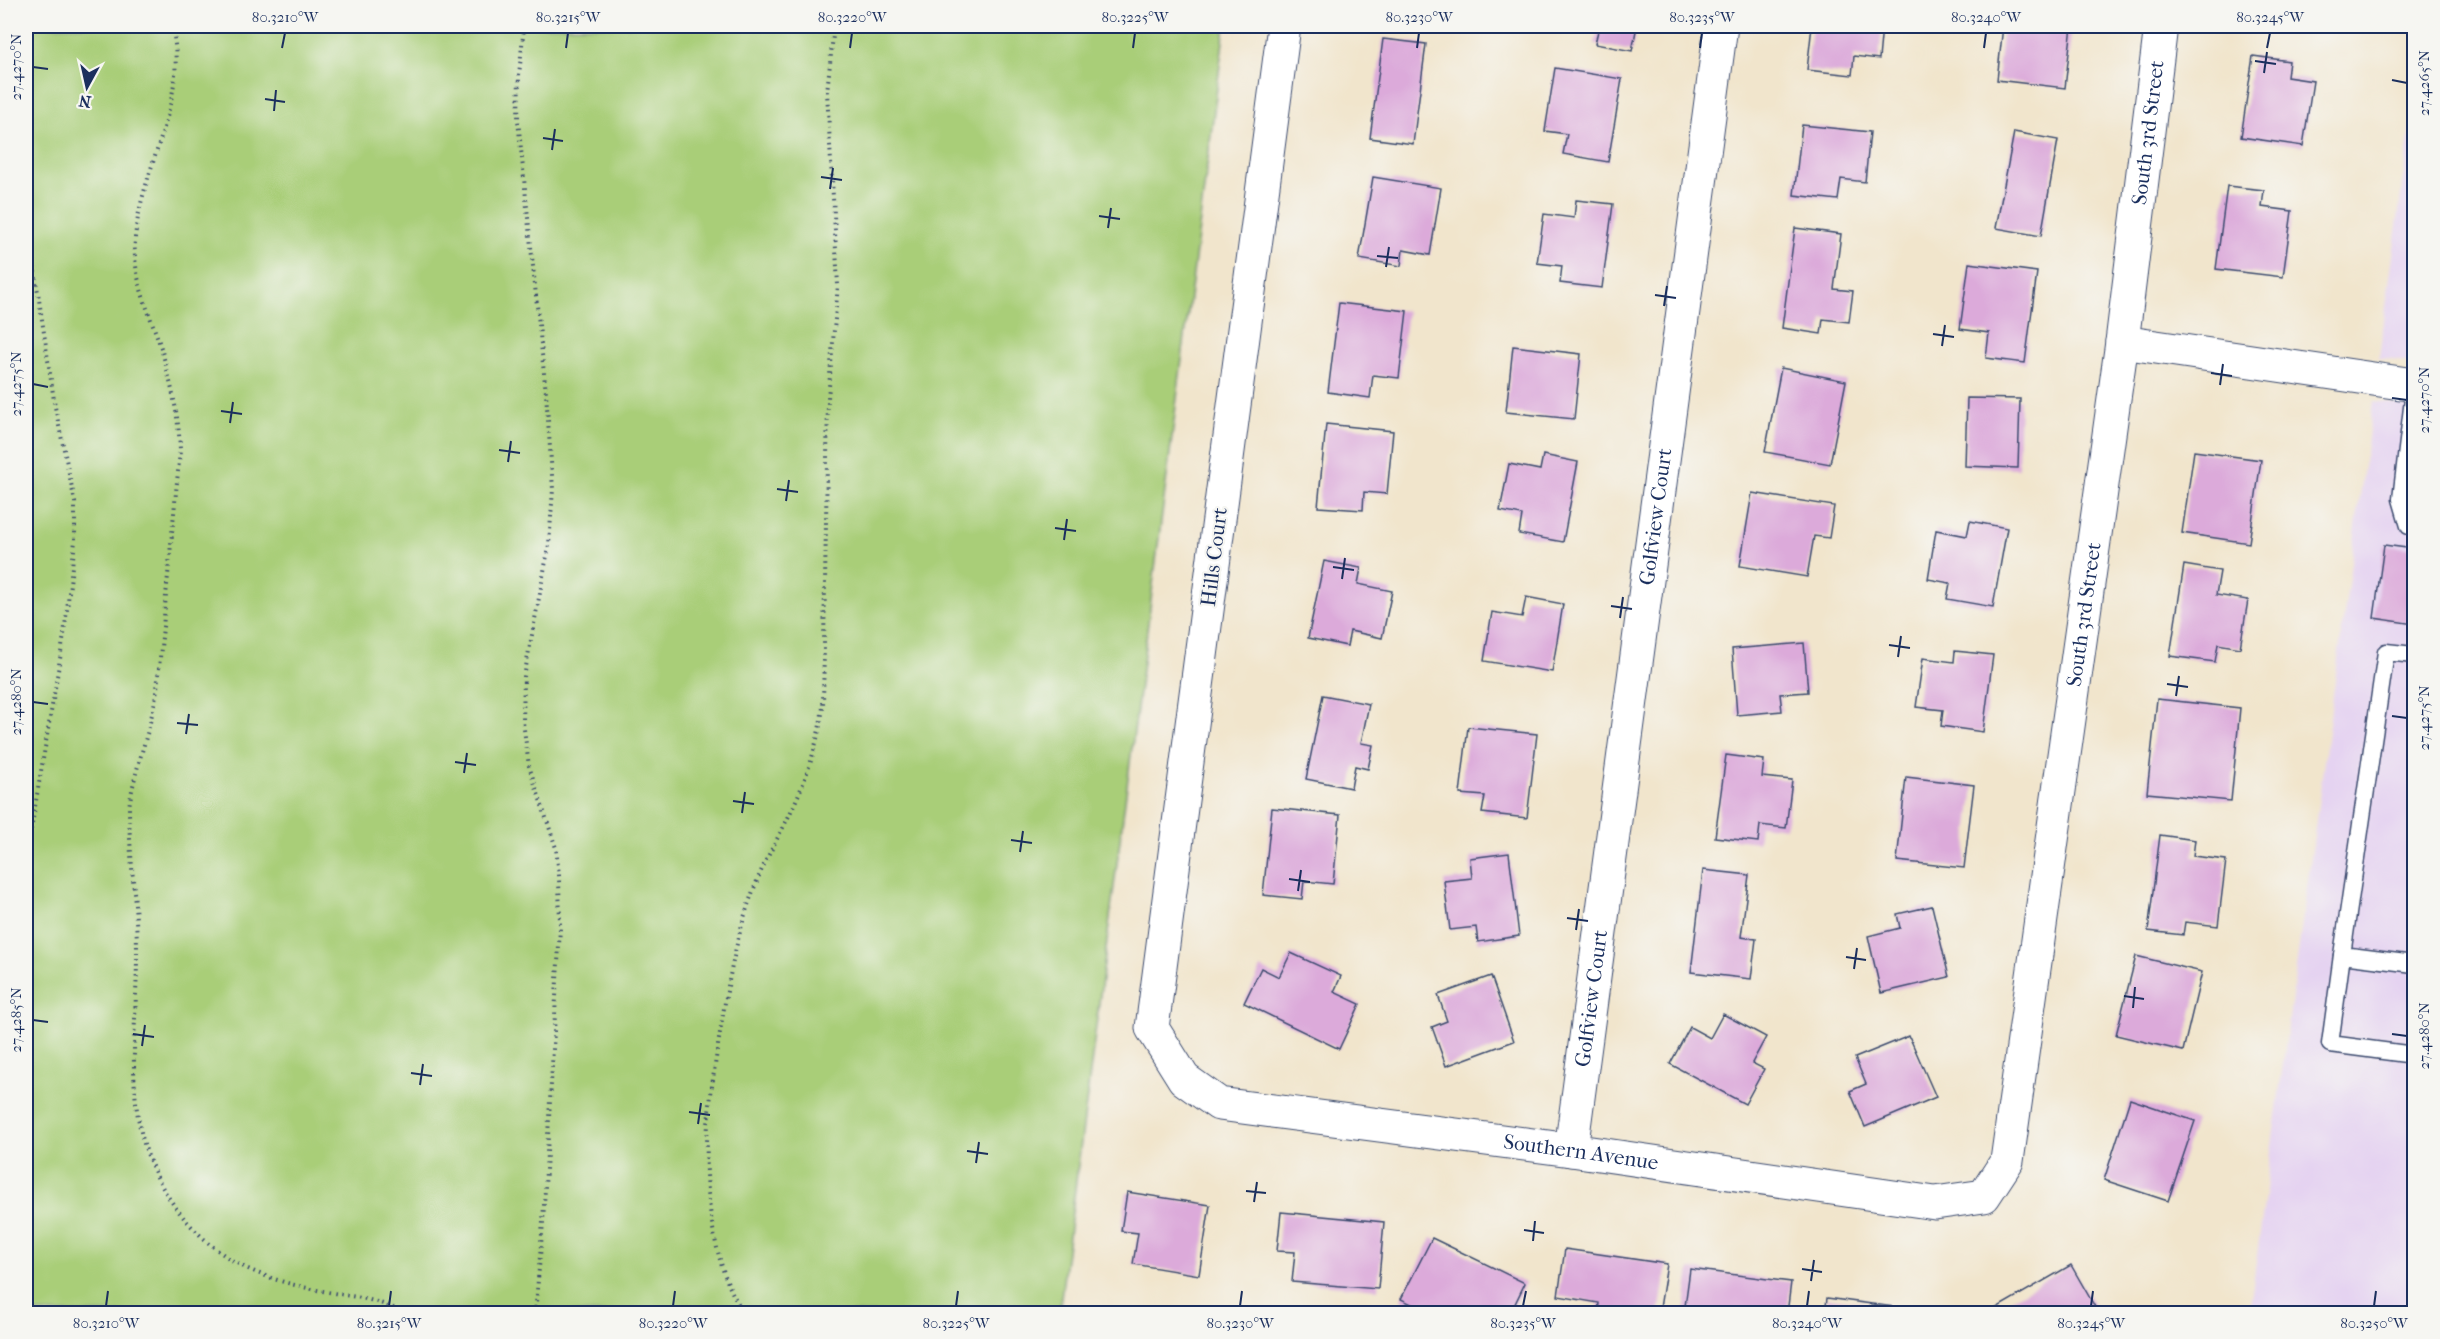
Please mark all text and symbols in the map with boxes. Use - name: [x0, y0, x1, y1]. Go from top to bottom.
- text: 80.3210°W: [252, 8, 319, 26]
- text: 80.3215°W: [536, 8, 602, 26]
- text: 80.3220°W: [818, 8, 888, 26]
- text: 80.3225°W: [1102, 8, 1170, 26]
- text: 80.3230°W: [1385, 8, 1454, 26]
- text: 80.3235°W: [1669, 8, 1736, 26]
- text: 80.3240°W: [1951, 8, 2022, 26]
- text: 80.3245°W: [2236, 8, 2305, 26]
- text: 27.4270°N: [7, 33, 25, 100]
- text: 27.4265°N: [2415, 49, 2433, 116]
- north arrow: [57, 57, 117, 117]
- street label: South 3rd Street: [2127, 58, 2169, 206]
- text: N: [77, 91, 92, 112]
- text: 27.4275°N: [7, 351, 25, 417]
- text: 27.4270°N: [2415, 366, 2433, 433]
- street label: Golfview Court: [1634, 446, 1677, 587]
- street label: Hills Court: [1196, 506, 1232, 608]
- street label: South 3rd Street: [2062, 540, 2106, 688]
- text: 27.4280°N: [7, 668, 25, 736]
- text: 27.4275°N: [2415, 685, 2433, 751]
- street label: Golfview Court: [1570, 928, 1612, 1068]
- text: 27.4285°N: [7, 987, 25, 1053]
- text: 27.4280°N: [2415, 1002, 2433, 1070]
- street label: Southern Avenue: [1502, 1129, 1660, 1175]
- text: 80.3210°W: [73, 1314, 140, 1332]
- text: 80.3215°W: [357, 1314, 423, 1332]
- text: 80.3220°W: [639, 1314, 709, 1332]
- text: 80.3225°W: [923, 1314, 991, 1332]
- text: 80.3230°W: [1206, 1314, 1275, 1332]
- text: 80.3235°W: [1490, 1314, 1557, 1332]
- text: 80.3240°W: [1772, 1314, 1843, 1332]
- text: 80.3245°W: [2057, 1314, 2126, 1332]
- text: 80.3250°W: [2340, 1314, 2409, 1332]

